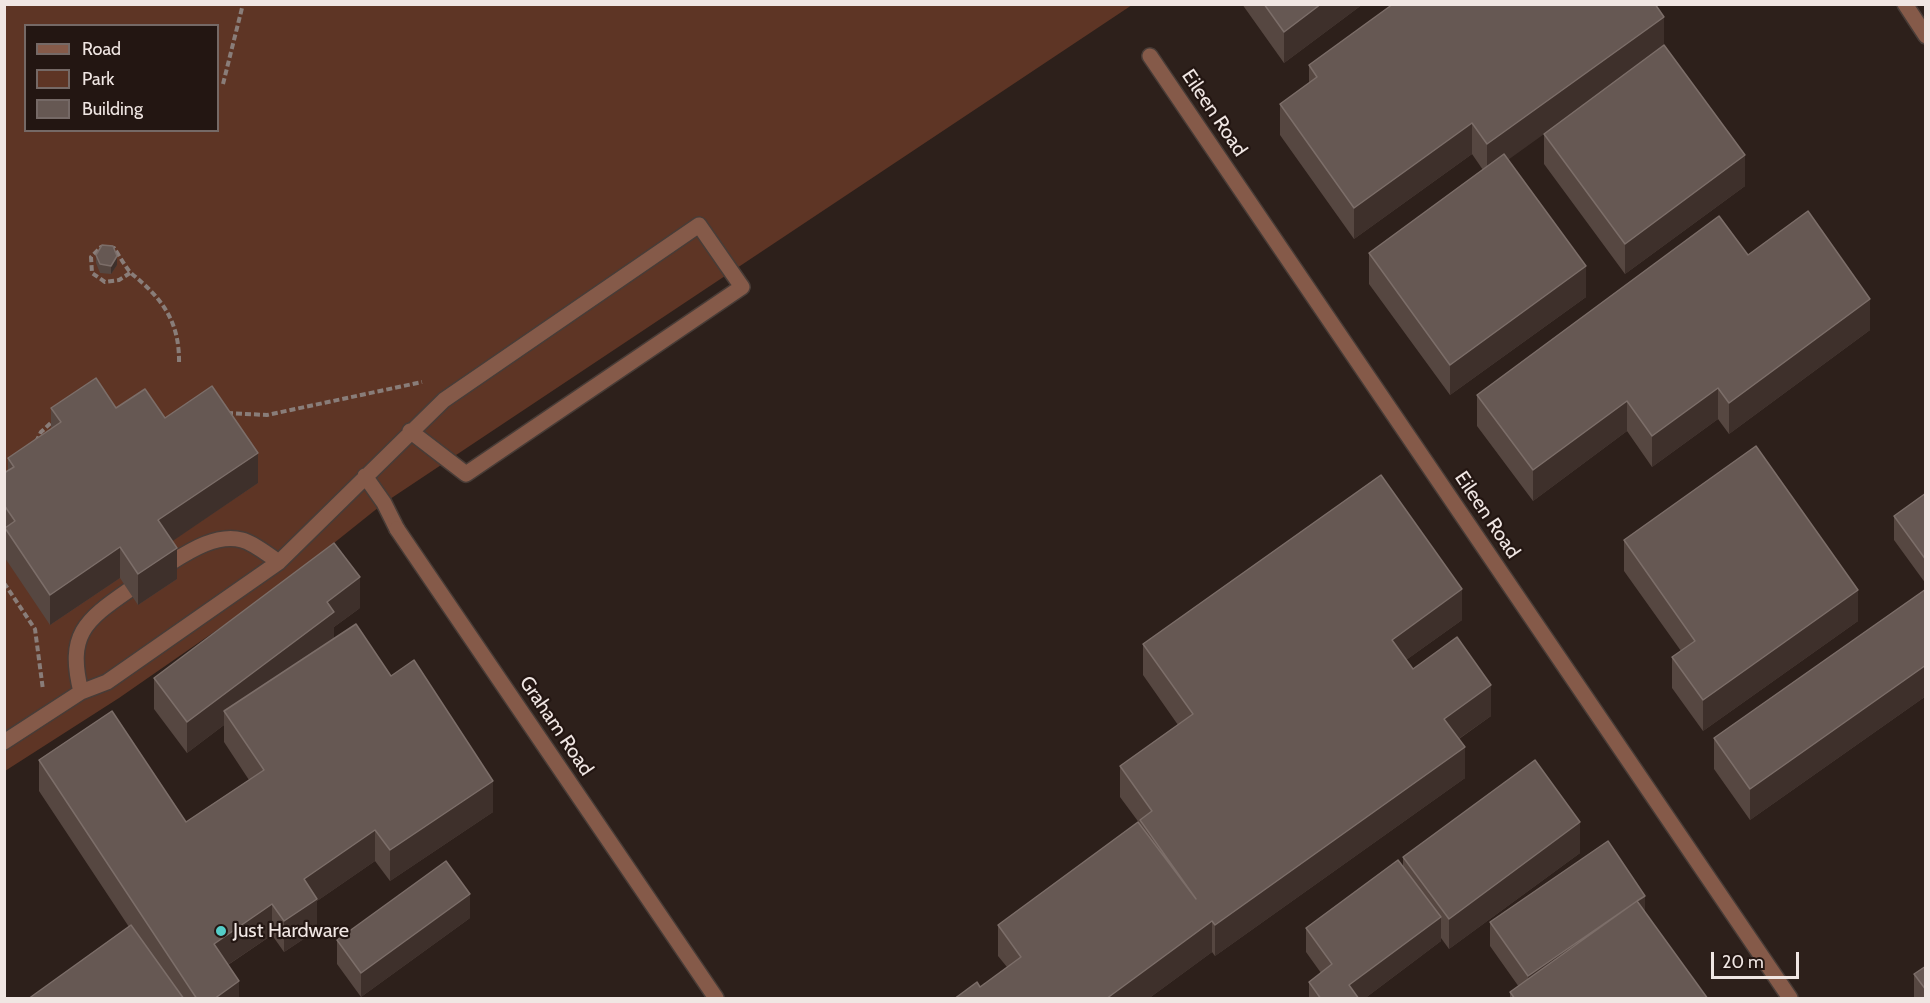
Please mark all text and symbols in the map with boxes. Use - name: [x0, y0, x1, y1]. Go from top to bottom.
- legend: [24, 24, 219, 132]
- text: Road: [82, 38, 121, 60]
- street label: Eileen Road: [1176, 65, 1252, 161]
- text: Park: [82, 68, 114, 90]
- text: Building: [82, 98, 143, 120]
- street label: Eileen Road: [1449, 467, 1525, 563]
- street label: Graham Road: [514, 672, 598, 780]
- place label: Just Hardware: [233, 919, 349, 943]
- marker: Just Hardware: [214, 924, 228, 938]
- scale bar: [1714, 940, 1802, 978]
- text: 20 m: [1722, 951, 1764, 973]

